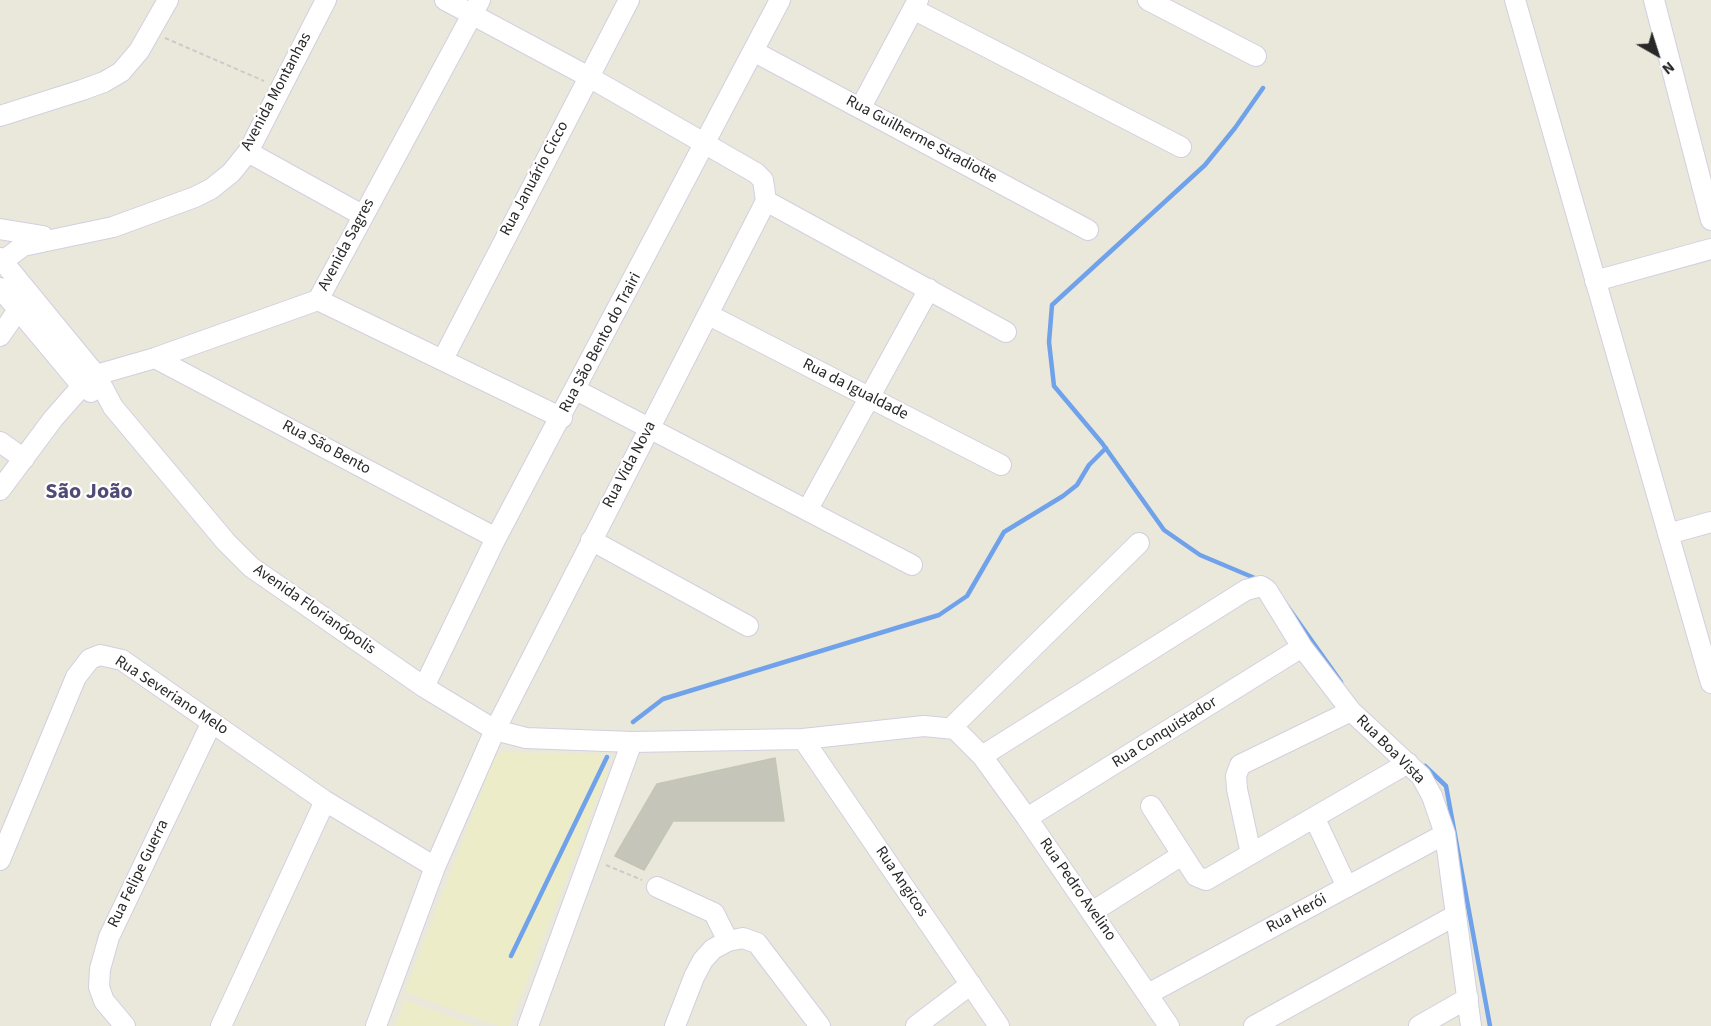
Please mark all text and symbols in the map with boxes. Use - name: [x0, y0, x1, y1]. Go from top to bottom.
- north arrow: [1627, 24, 1687, 84]
- street label: Avenida Montanhas: [238, 30, 316, 154]
- text: N: [1657, 56, 1679, 80]
- street label: Rua Guilherme Stradiotte: [842, 92, 1000, 188]
- street label: Rua Januário Cicco: [497, 118, 573, 240]
- street label: Avenida Sagres: [315, 196, 379, 294]
- street label: Rua São Bento do Trairi: [556, 270, 646, 416]
- street label: Rua da Igualdade: [799, 355, 911, 425]
- street label: Rua São Bento: [278, 417, 374, 479]
- street label: Rua Vida Nova: [599, 418, 661, 512]
- district label: São João: [45, 480, 133, 506]
- street label: Avenida Florianópolis: [249, 561, 379, 659]
- street label: Rua Severiano Melo: [111, 652, 231, 740]
- street label: Rua Conquistador: [1109, 693, 1221, 773]
- street label: Rua Boa Vista: [1351, 711, 1429, 789]
- street label: Rua Felipe Guerra: [105, 817, 173, 931]
- street label: Rua Pedro Avelino: [1034, 835, 1120, 945]
- street label: Rua Angicos: [870, 843, 932, 921]
- street label: Rua Herói: [1264, 890, 1330, 938]

